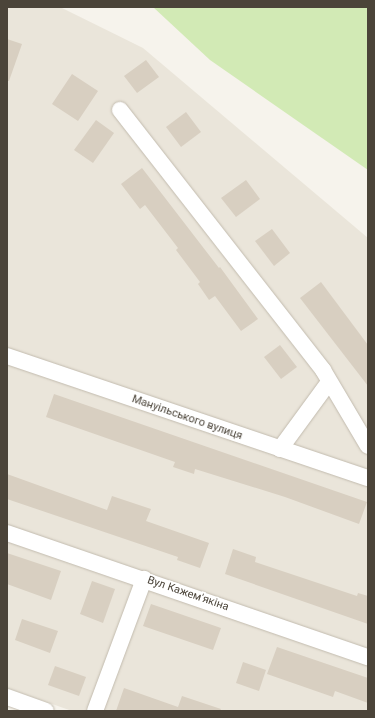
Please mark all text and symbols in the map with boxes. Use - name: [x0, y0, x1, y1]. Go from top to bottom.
- street label: Мануільського вулиця: [130, 393, 244, 443]
- street label: Вул Кажем'якіна: [146, 574, 230, 614]

